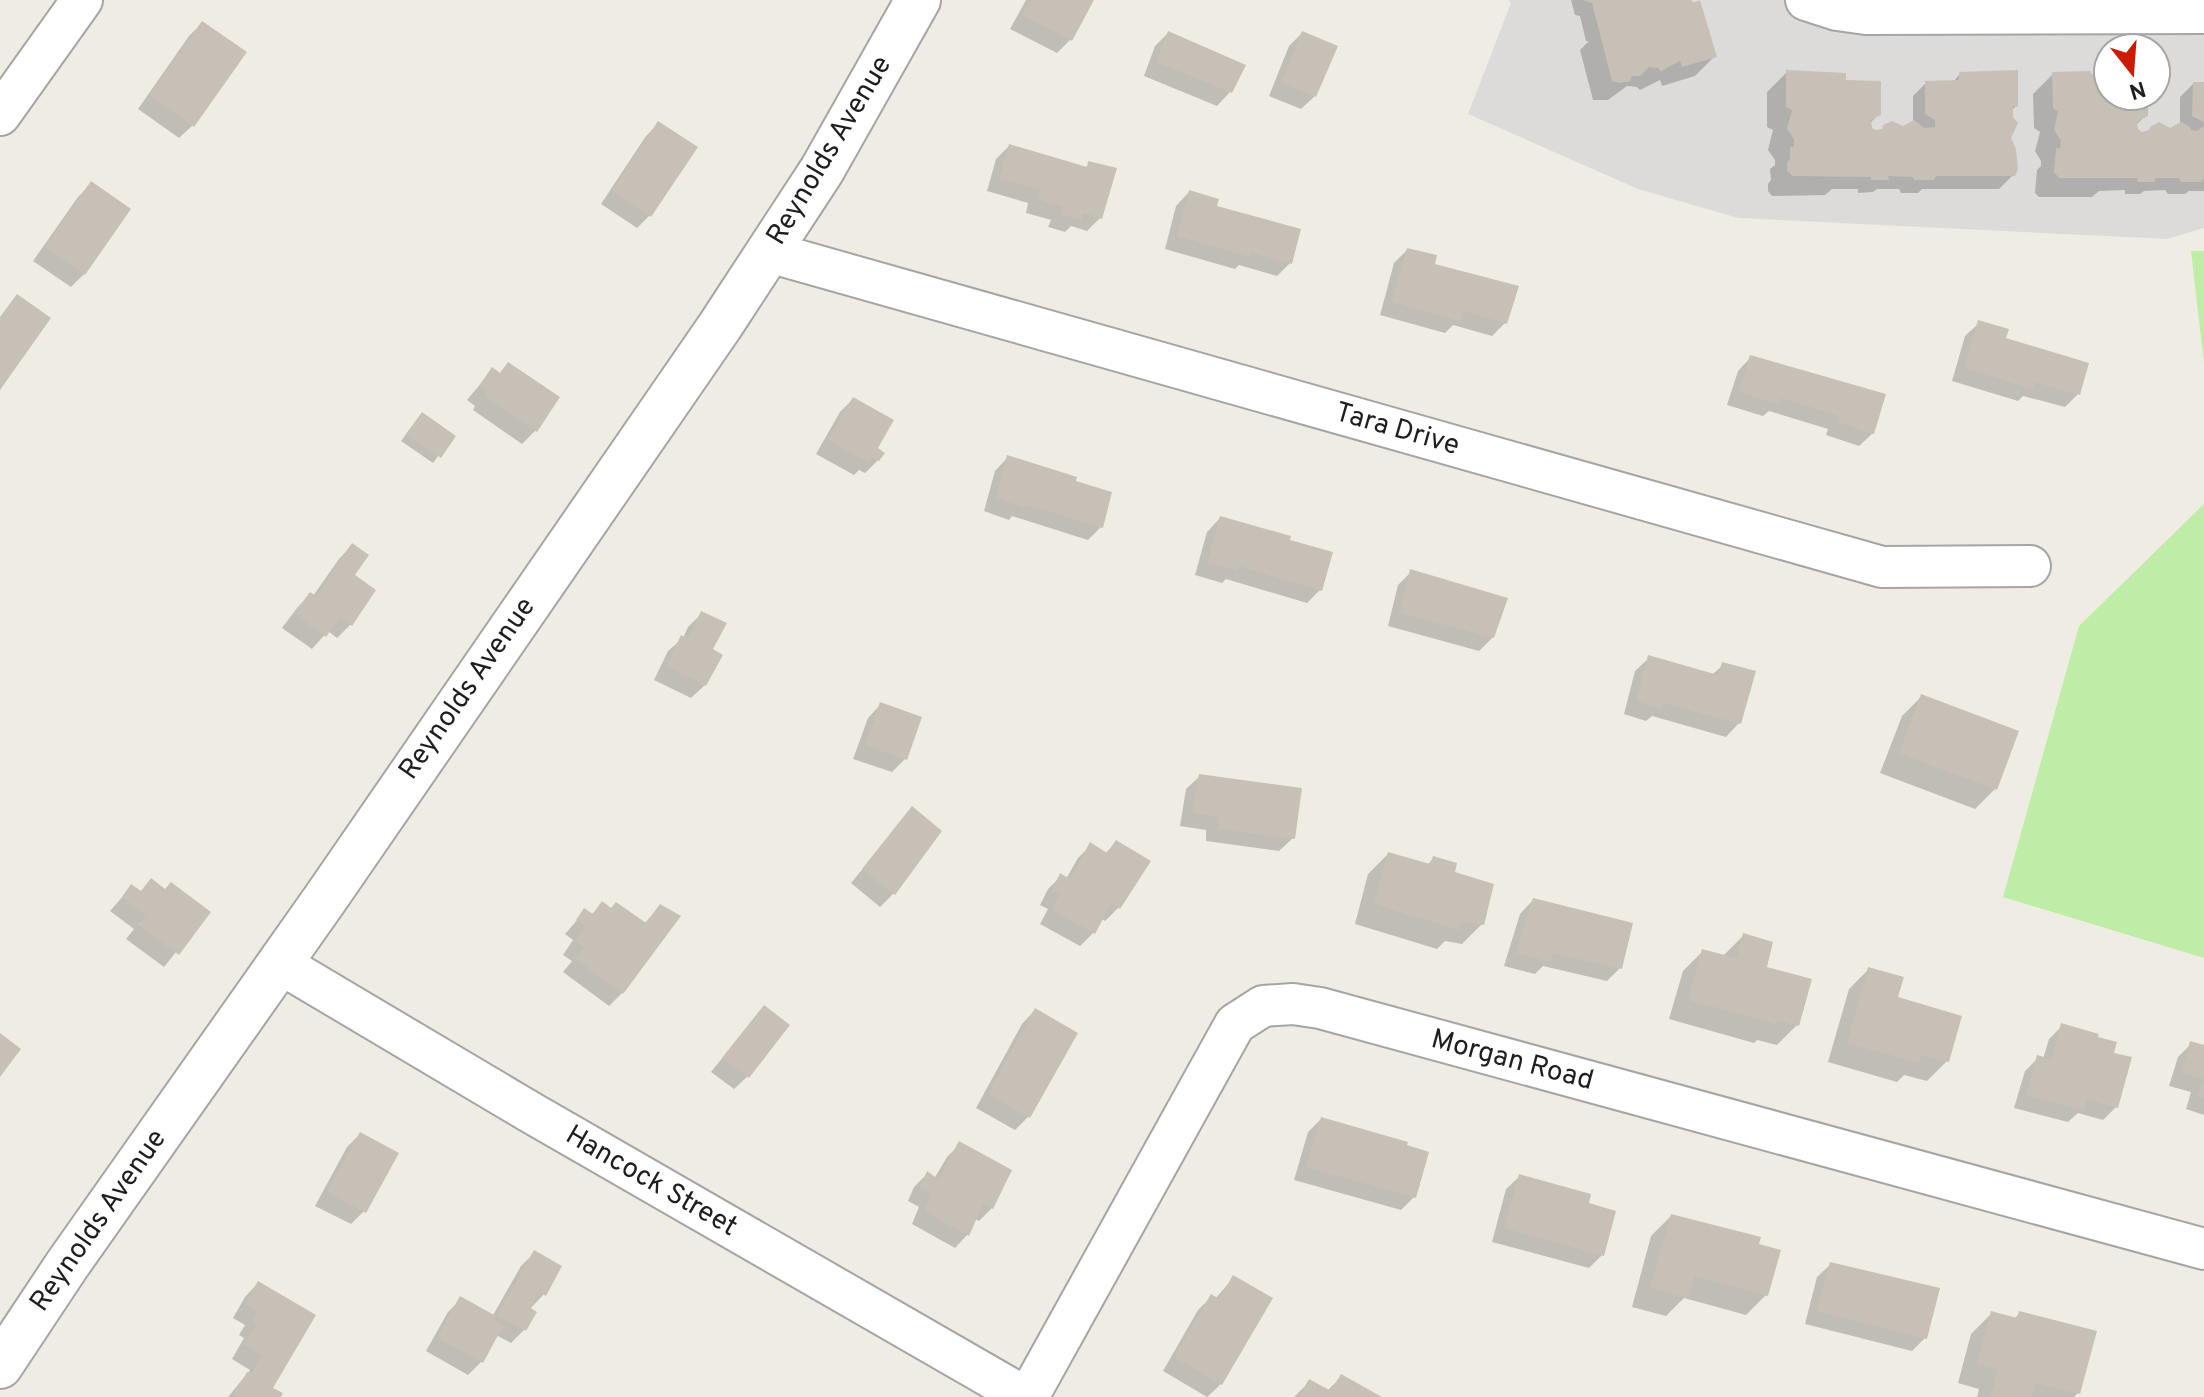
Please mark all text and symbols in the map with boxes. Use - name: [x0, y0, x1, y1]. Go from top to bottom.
- north arrow: [2092, 32, 2172, 112]
- street label: Reynolds Avenue: [759, 50, 901, 252]
- text: N: [2126, 74, 2149, 104]
- street label: Tara Drive: [1331, 395, 1463, 465]
- street label: Reynolds Avenue: [392, 591, 544, 787]
- street label: Morgan Road: [1427, 1022, 1597, 1100]
- street label: Hancock Street: [558, 1118, 744, 1246]
- street label: Reynolds Avenue: [23, 1123, 175, 1319]

